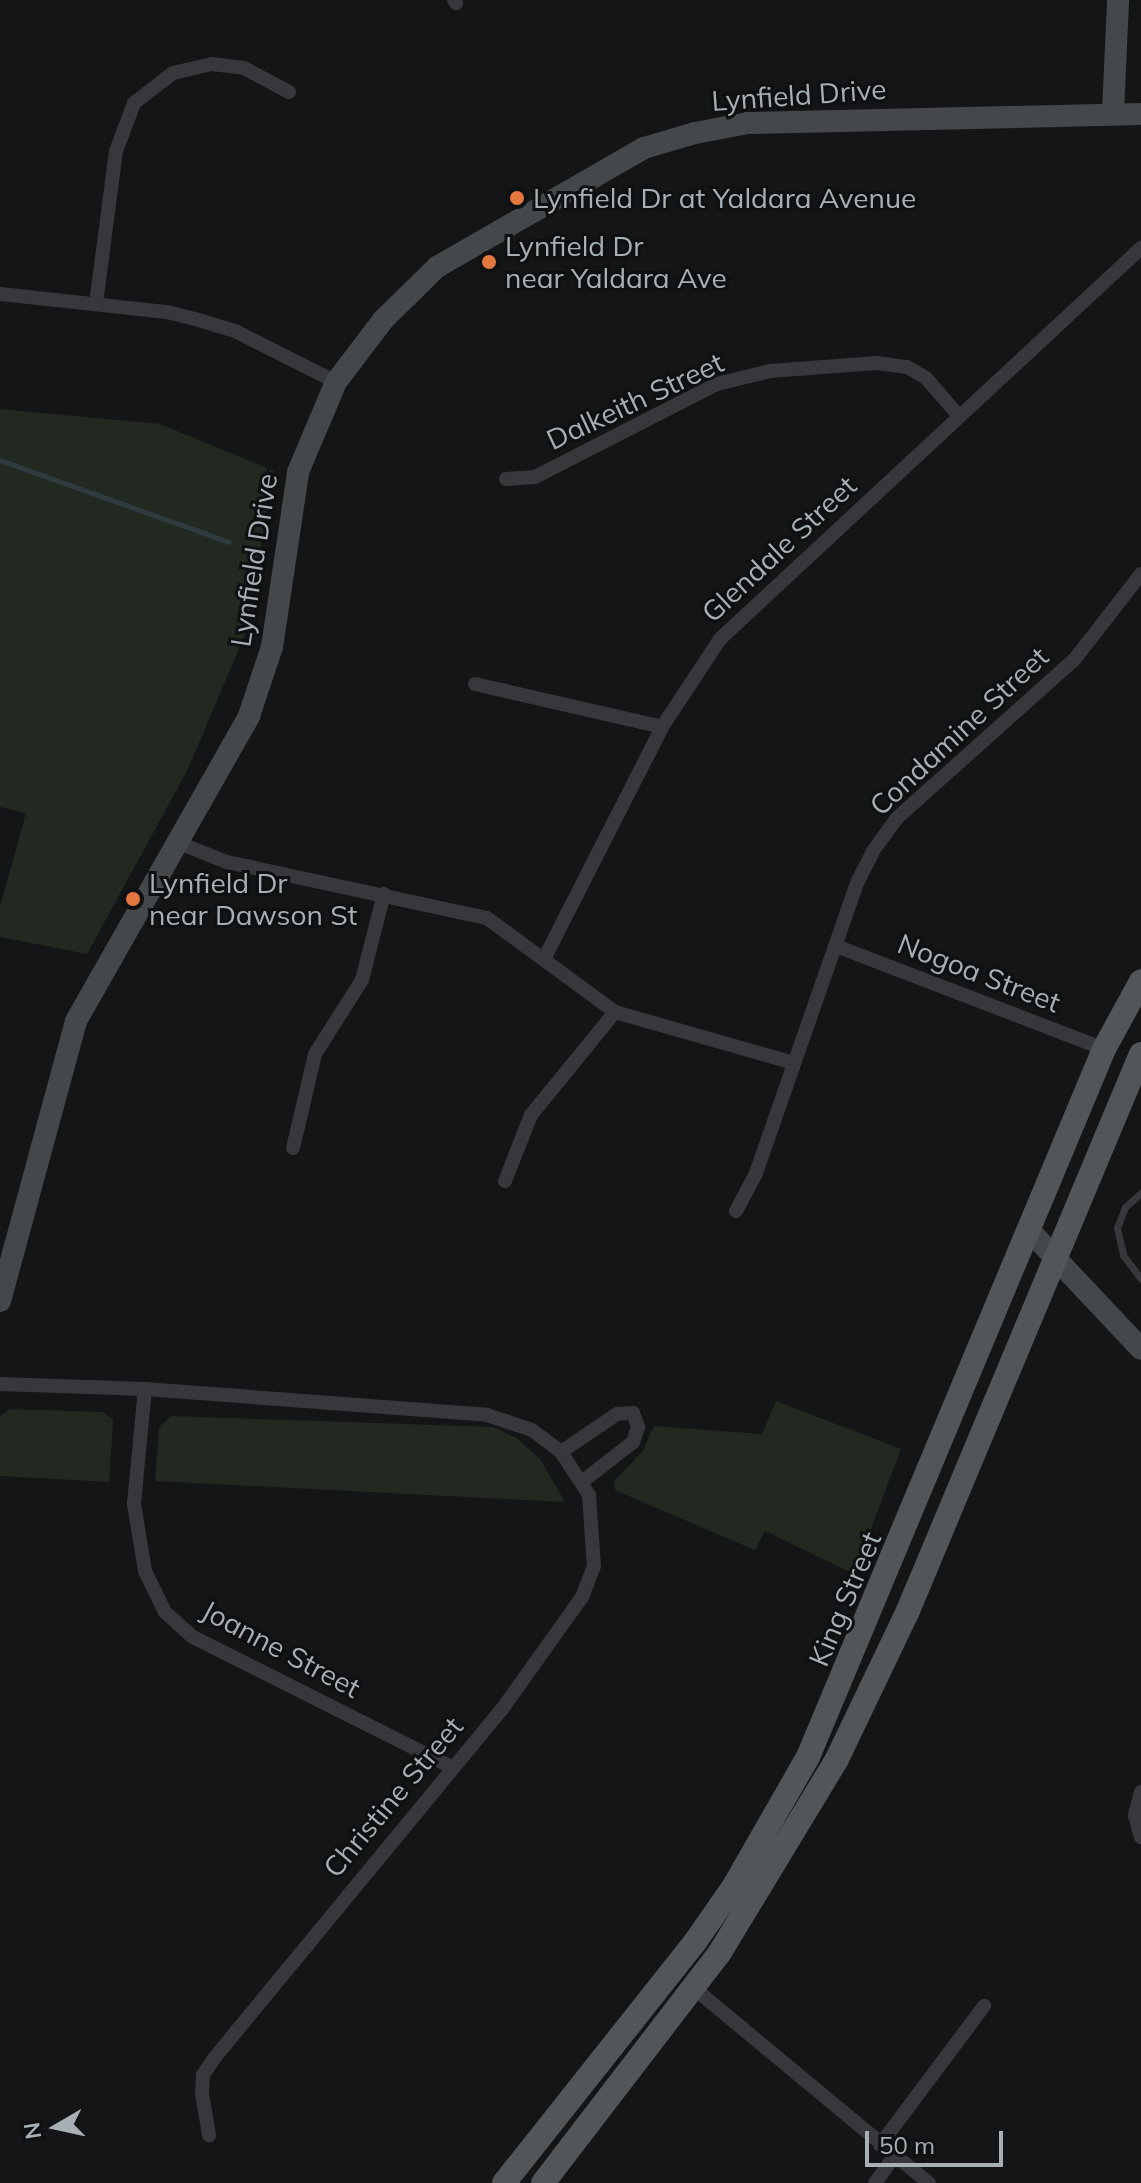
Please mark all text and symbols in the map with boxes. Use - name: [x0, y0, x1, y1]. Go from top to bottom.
- street label: Lynfield Drive: [711, 72, 887, 118]
- place label: Lynfield Dr at Yaldara Avenue: [533, 181, 916, 215]
- marker: Lynfield Dr at Yaldara Avenue: [508, 189, 526, 207]
- place label: Lynfield Dr near Yaldara Ave: [505, 229, 727, 295]
- marker: Lynfield Dr near Yaldara Ave: [480, 253, 498, 271]
- street label: Dalkeith Street: [541, 345, 729, 457]
- street label: Glendale Street: [695, 469, 863, 629]
- street label: Lynfield Drive: [224, 471, 284, 649]
- street label: Condamine Street: [863, 640, 1055, 822]
- place label: Lynfield Dr near Dawson St: [149, 866, 357, 932]
- marker: Lynfield Dr near Dawson St: [124, 890, 142, 908]
- street label: Nogoa Street: [893, 927, 1065, 1019]
- street label: King Street: [802, 1527, 888, 1671]
- street label: Joanne Street: [196, 1593, 366, 1705]
- street label: Christine Street: [316, 1710, 470, 1884]
- north arrow: [16, 2087, 96, 2167]
- scale bar: [869, 2115, 1007, 2165]
- text: N: [17, 2120, 47, 2141]
- text: 50 m: [879, 2130, 935, 2160]

